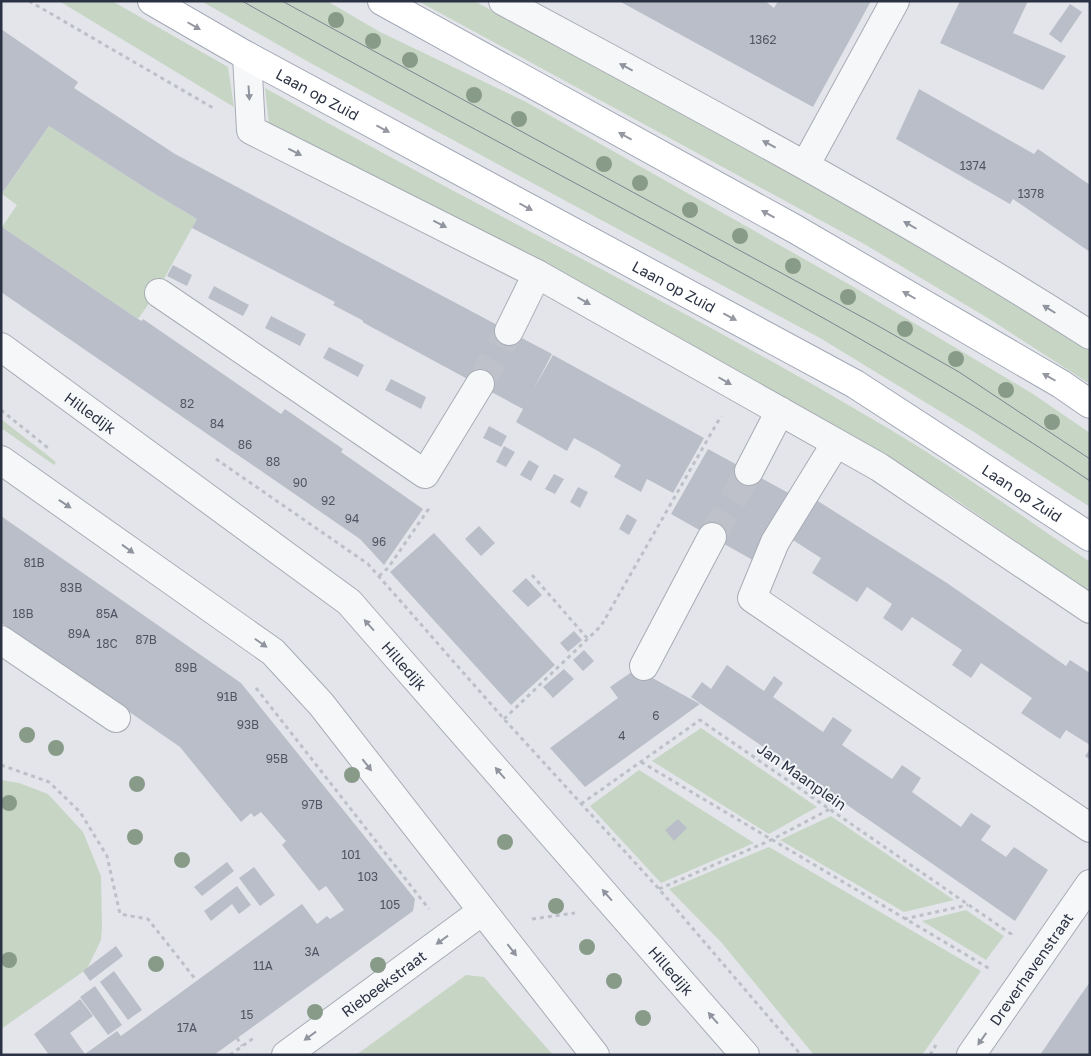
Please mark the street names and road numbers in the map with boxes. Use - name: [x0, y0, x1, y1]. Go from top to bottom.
- street label: Laan op Zuid: [273, 64, 362, 124]
- street label: Laan op Zuid: [629, 257, 719, 316]
- street label: Hilledijk: [61, 388, 120, 438]
- street label: Laan op Zuid: [979, 460, 1065, 525]
- street label: Hilledijk: [378, 637, 431, 694]
- street label: Jan Maanplein: [754, 739, 850, 813]
- street label: Dreverhavenstraat: [986, 909, 1076, 1029]
- street label: Hilledijk: [645, 942, 698, 999]
- street label: Riebeekstraat: [338, 946, 429, 1020]

